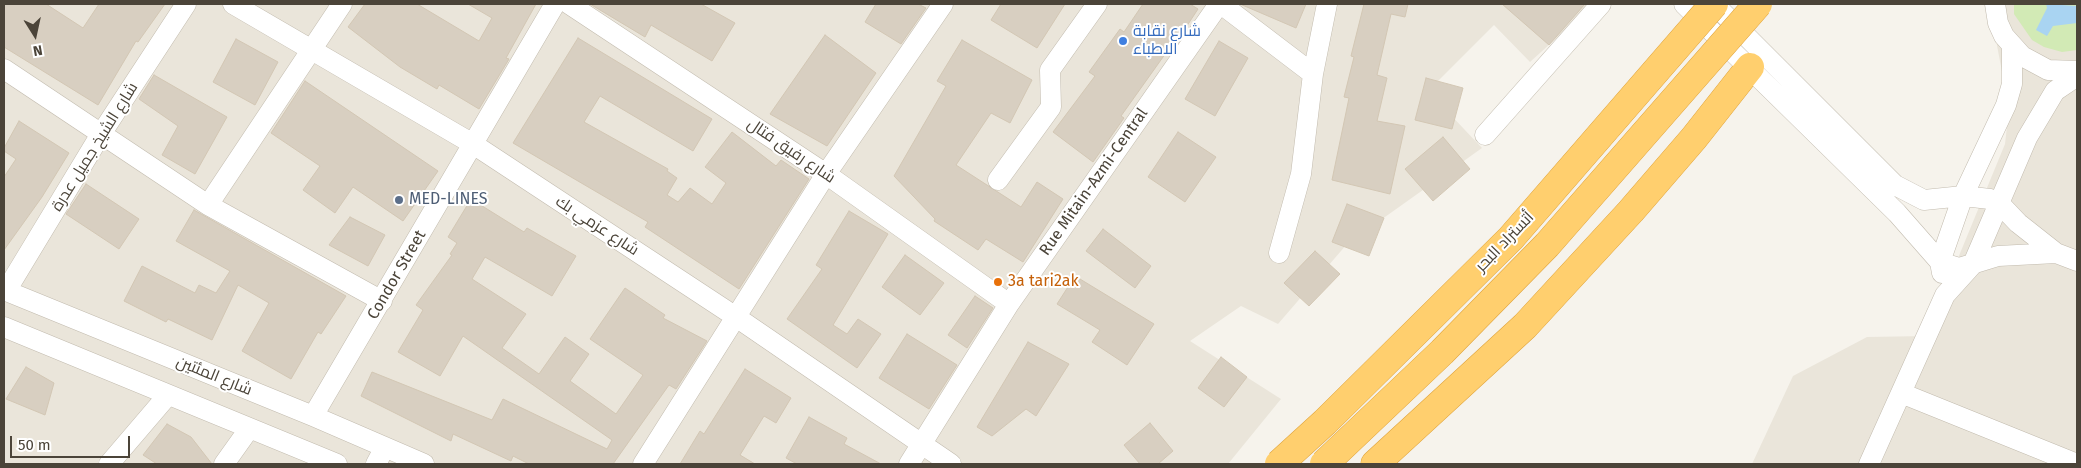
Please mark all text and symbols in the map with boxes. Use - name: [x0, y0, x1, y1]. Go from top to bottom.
- north arrow: [10, 10, 60, 60]
- place label: شارع نقابة الاطباء: [1133, 22, 1201, 60]
- marker: شارع نقابة الاطباء: [1117, 35, 1129, 47]
- text: N: [32, 41, 44, 59]
- street label: شارع الشيخ جميل عدرة: [48, 79, 142, 215]
- street label: Rue Mitain-Azmi-Central: [1036, 105, 1152, 259]
- street label: شارع رفيق فتال: [743, 114, 839, 188]
- place label: MED-LINES: [409, 190, 487, 210]
- street label: شارع عزمي بك: [552, 192, 642, 260]
- marker: MED-LINES: [393, 194, 405, 206]
- street label: أتستراد البحر: [1472, 208, 1538, 276]
- street label: Condor Street: [364, 227, 430, 323]
- place label: 3a tari2ak: [1008, 272, 1079, 292]
- marker: 3a tari2ak: [992, 276, 1004, 288]
- street label: شارع المئتين: [173, 352, 255, 400]
- scale bar: [12, 426, 132, 458]
- text: 50 m: [18, 436, 51, 454]

